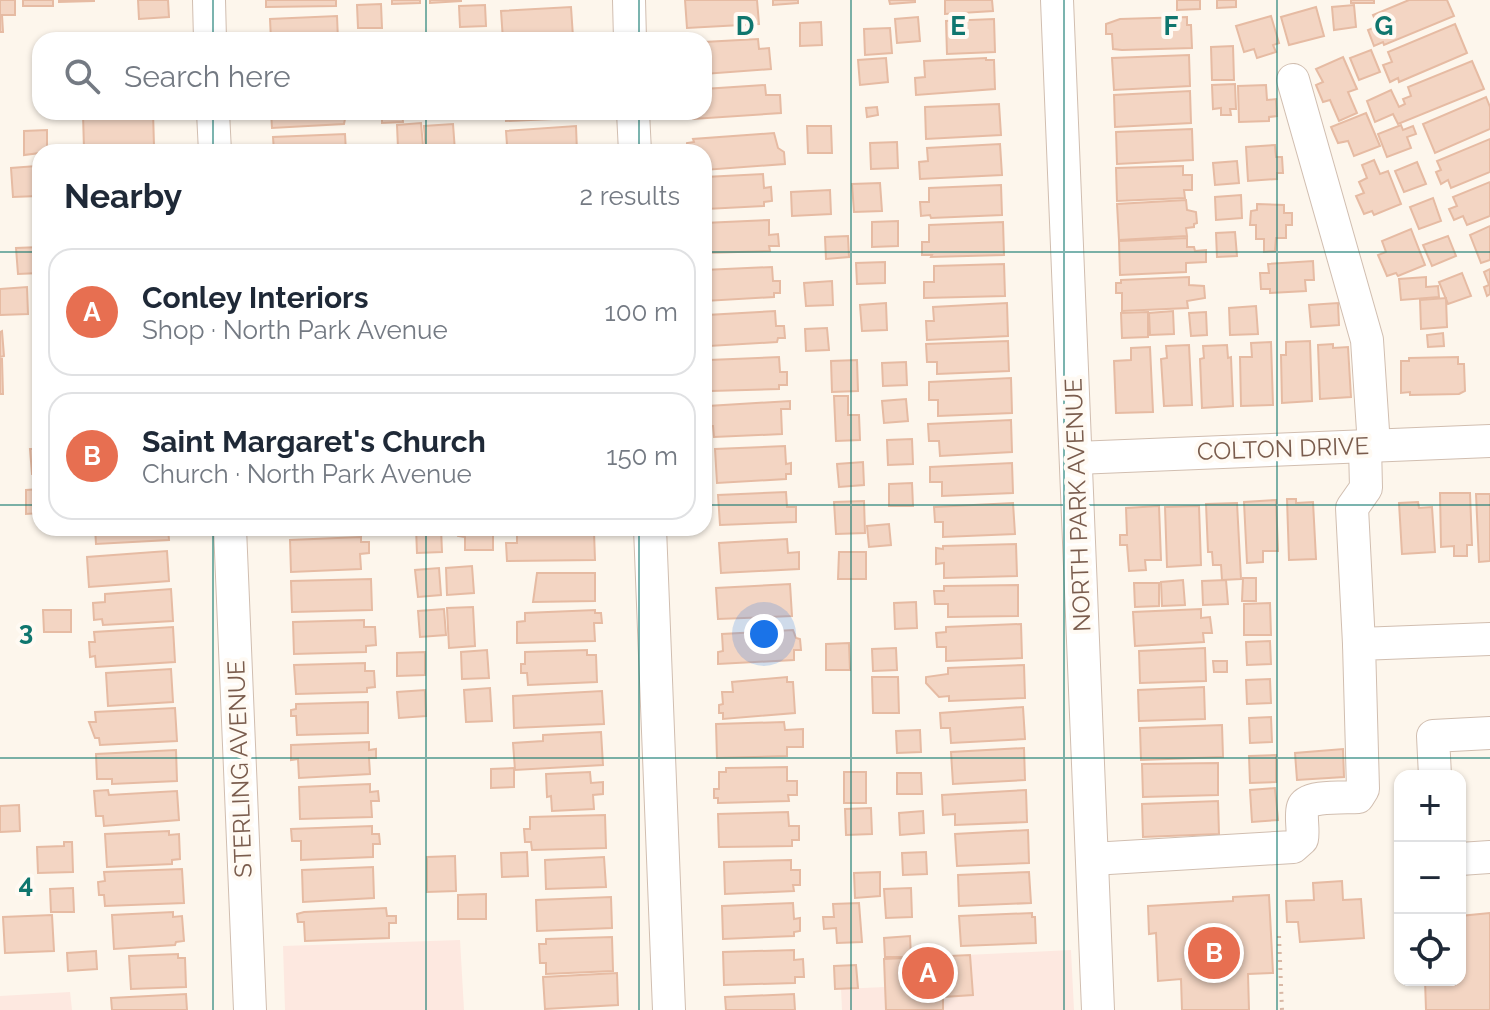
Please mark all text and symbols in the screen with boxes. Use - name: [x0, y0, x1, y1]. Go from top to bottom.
- text: D: [736, 11, 754, 41]
- text: E: [950, 11, 966, 41]
- text: F: [1164, 11, 1179, 41]
- text: G: [1375, 11, 1393, 41]
- search box: [32, 32, 712, 120]
- icon: search: [60, 54, 104, 98]
- text: Search here: [124, 59, 291, 94]
- text: Nearby: [64, 176, 182, 216]
- text: 2 results: [580, 181, 680, 211]
- text: Conley Interiors: [142, 280, 369, 315]
- text: A: [83, 297, 101, 327]
- text: 100 m: [605, 297, 678, 327]
- text: Shop · North Park Avenue: [142, 315, 448, 345]
- street label: NORTH PARK AVENUE: [1059, 378, 1096, 632]
- text: Saint Margaret's Church: [142, 424, 486, 459]
- street label: COLTON DRIVE: [1197, 431, 1369, 466]
- text: B: [83, 441, 101, 471]
- text: 150 m: [606, 441, 678, 471]
- text: Church · North Park Avenue: [142, 459, 472, 489]
- your location: [744, 614, 784, 654]
- text: 3: [19, 616, 33, 646]
- street label: STERLING AVENUE: [221, 660, 258, 878]
- map controls: [1394, 770, 1466, 986]
- button: +: [1394, 770, 1466, 842]
- button: −: [1394, 842, 1466, 914]
- text: 4: [19, 869, 33, 899]
- button: locate: [1394, 914, 1466, 986]
- pin: B: [1188, 923, 1240, 983]
- pin: A: [902, 943, 954, 1003]

